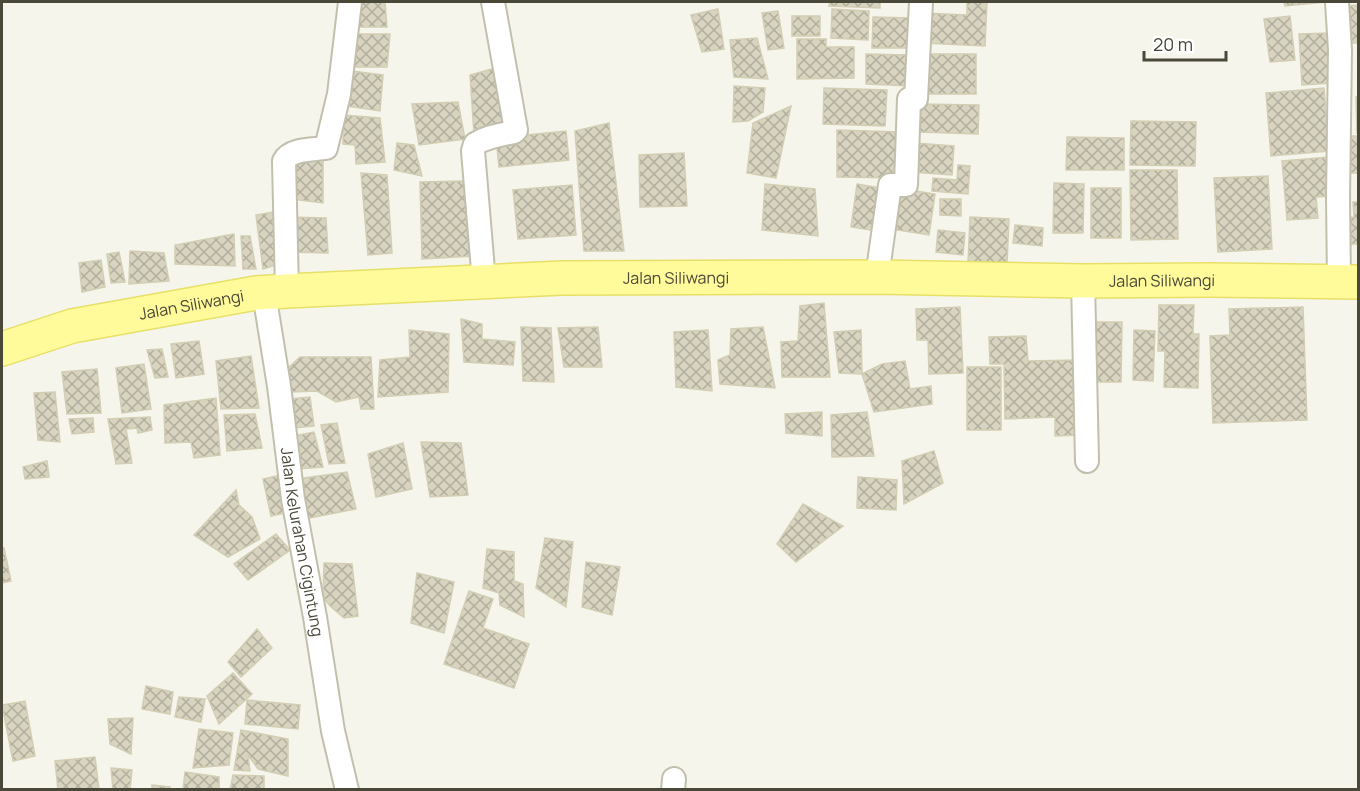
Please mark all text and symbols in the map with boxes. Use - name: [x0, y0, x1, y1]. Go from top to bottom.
- scale bar: [1144, 24, 1226, 62]
- text: 20 m: [1153, 32, 1193, 56]
- street label: Jalan Siliwangi: [623, 266, 729, 289]
- street label: Jalan Siliwangi: [1109, 269, 1215, 292]
- street label: Jalan Siliwangi: [137, 284, 246, 325]
- street label: Jalan Kelurahan Cigintung: [276, 446, 329, 638]

